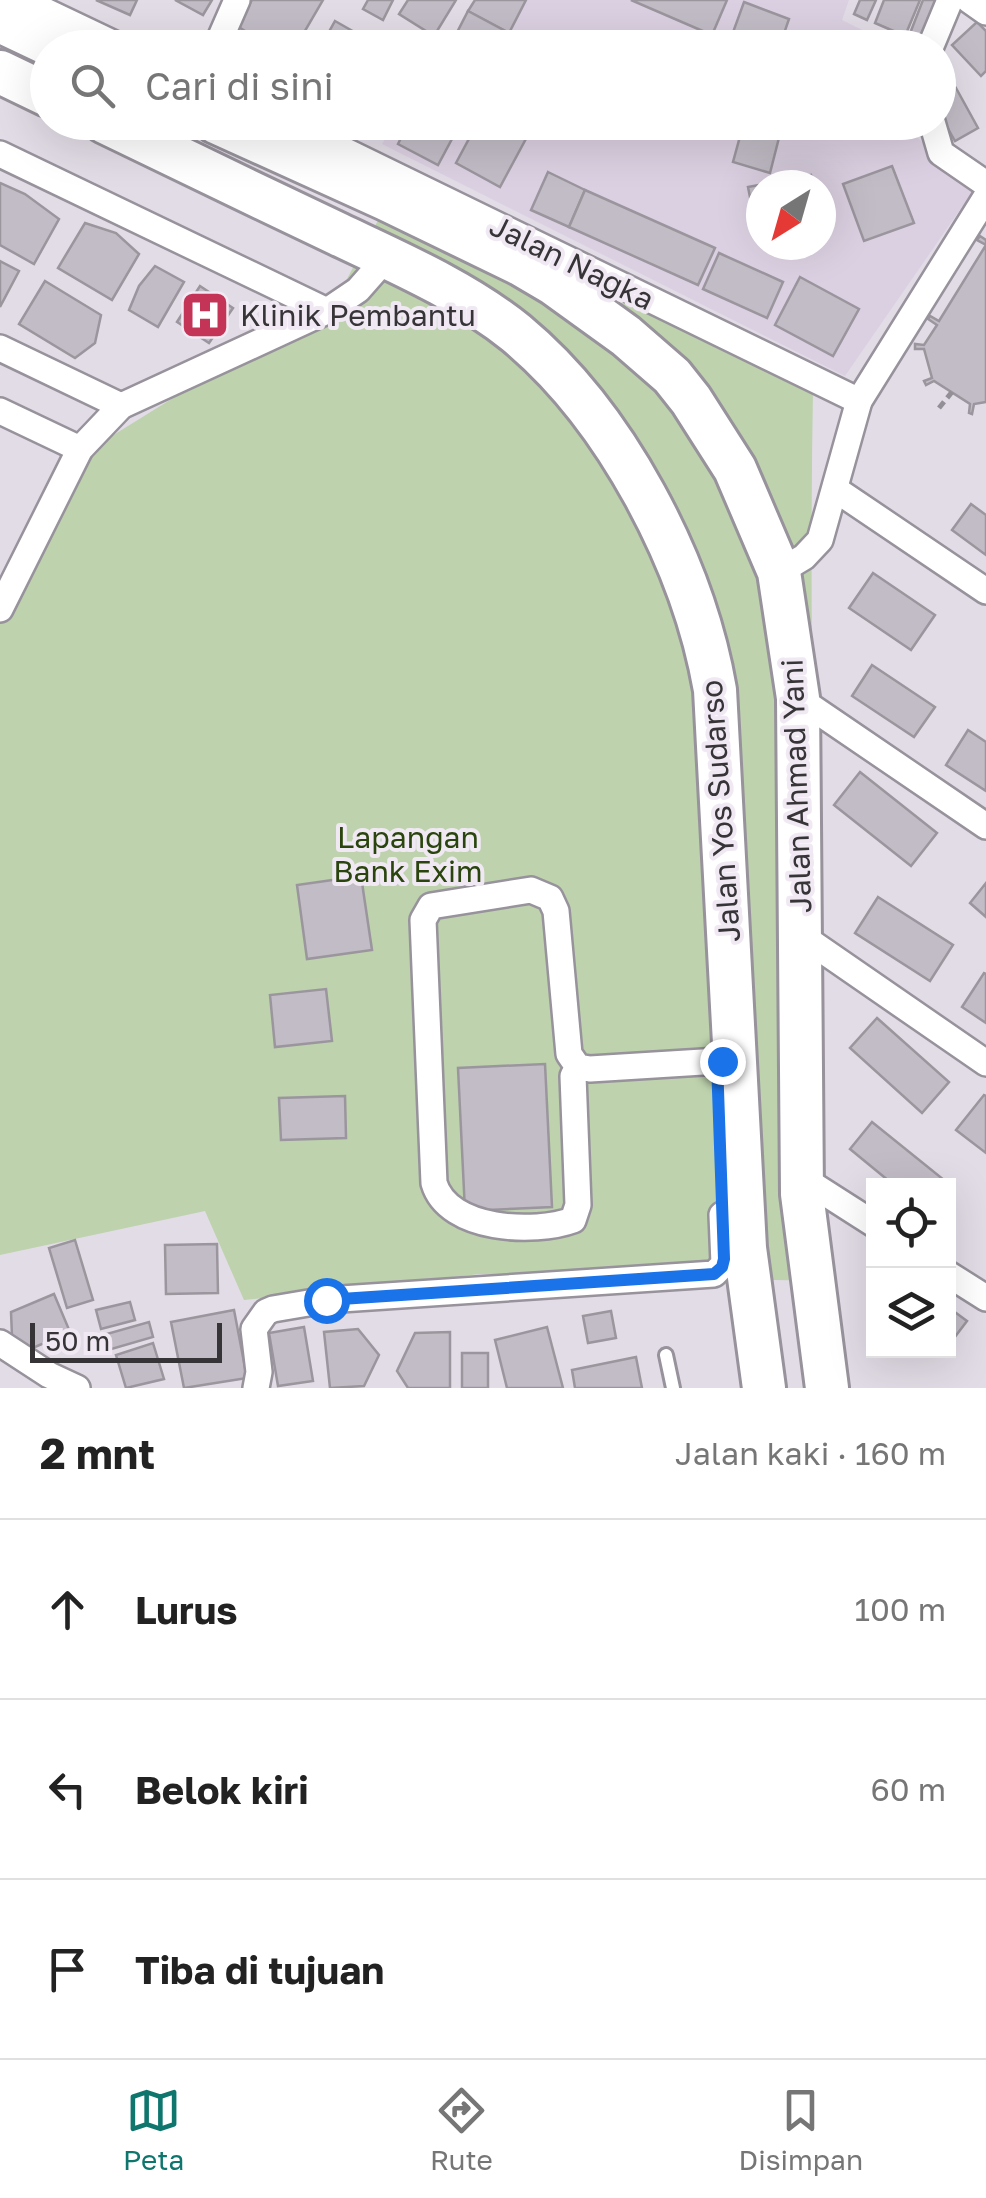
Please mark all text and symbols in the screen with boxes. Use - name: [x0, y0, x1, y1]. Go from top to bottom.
- search box: [30, 30, 956, 140]
- icon: search: [65, 58, 120, 113]
- text: Cari di sini: [145, 63, 334, 108]
- north arrow: [746, 170, 836, 260]
- street label: Jalan Nagka: [484, 207, 660, 317]
- hospital icon: Klinik Pembantu: [179, 289, 231, 341]
- place label: Klinik Pembantu: [240, 297, 476, 333]
- street label: Jalan Ahmad Yani: [774, 658, 818, 914]
- street label: Jalan Yos Sudarso: [693, 679, 747, 943]
- park label: Lapangan Bank Exim: [333, 819, 483, 889]
- route end: [700, 1039, 746, 1085]
- map controls: [866, 1178, 956, 1358]
- button: locate: [866, 1178, 956, 1268]
- button: layers: [866, 1268, 956, 1358]
- route start: [304, 1278, 350, 1324]
- scale bar: [30, 1318, 222, 1362]
- text: 50 m: [45, 1324, 110, 1357]
- text: 2 mnt: [40, 1428, 155, 1478]
- text: Jalan kaki · 160 m: [675, 1434, 946, 1472]
- icon: ahead: [40, 1582, 95, 1637]
- text: Lurus: [135, 1587, 238, 1632]
- text: 100 m: [854, 1590, 946, 1628]
- icon: left: [40, 1762, 95, 1817]
- text: Belok kiri: [135, 1767, 309, 1812]
- text: 60 m: [870, 1770, 946, 1808]
- icon: arrive: [40, 1942, 95, 1997]
- text: Tiba di tujuan: [135, 1947, 384, 1992]
- tab: Peta: [123, 2083, 184, 2176]
- tab: Rute: [430, 2083, 493, 2176]
- tab: Disimpan: [739, 2083, 863, 2176]

